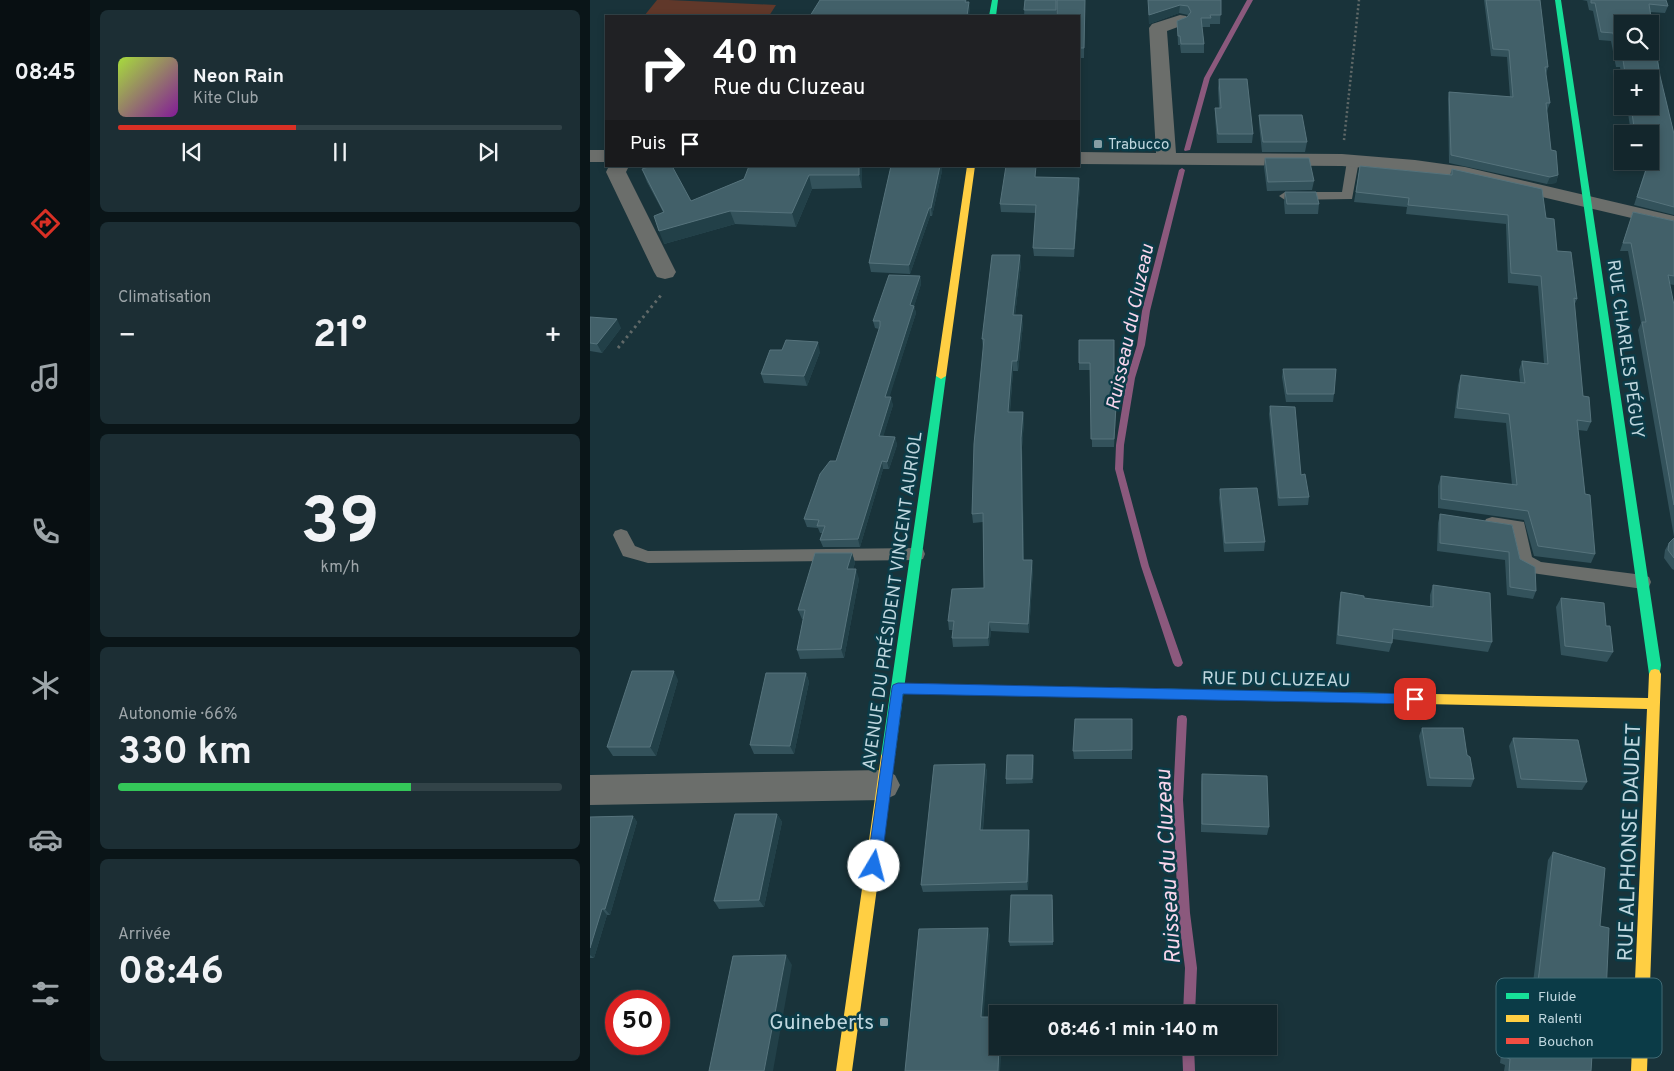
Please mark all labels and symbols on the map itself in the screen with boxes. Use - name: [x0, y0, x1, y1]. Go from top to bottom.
- place label: Trabucco: [1108, 136, 1169, 155]
- marker: Trabucco: [1092, 138, 1104, 150]
- water label: Ruisseau du Cluzeau: [1102, 242, 1160, 412]
- street label: RUE CHARLES PÉGUY: [1601, 258, 1650, 440]
- street label: AVENUE DU PRÉSIDENT VINCENT AURIOL: [856, 430, 929, 772]
- street label: RUE DU CLUZEAU: [1202, 668, 1350, 693]
- pin: [1394, 678, 1436, 720]
- street label: RUE ALPHONSE DAUDET: [1613, 722, 1648, 962]
- water label: Ruisseau du Cluzeau: [1151, 768, 1188, 965]
- position arrow: [847, 839, 899, 891]
- legend: [1496, 978, 1662, 1058]
- text: Fluide: [1538, 989, 1576, 1006]
- speed limit sign: 50: [605, 990, 670, 1055]
- place label: Guineberts: [769, 1010, 874, 1037]
- text: Ralenti: [1538, 1011, 1582, 1028]
- marker: Guineberts: [878, 1016, 890, 1028]
- text: Bouchon: [1538, 1034, 1594, 1051]

